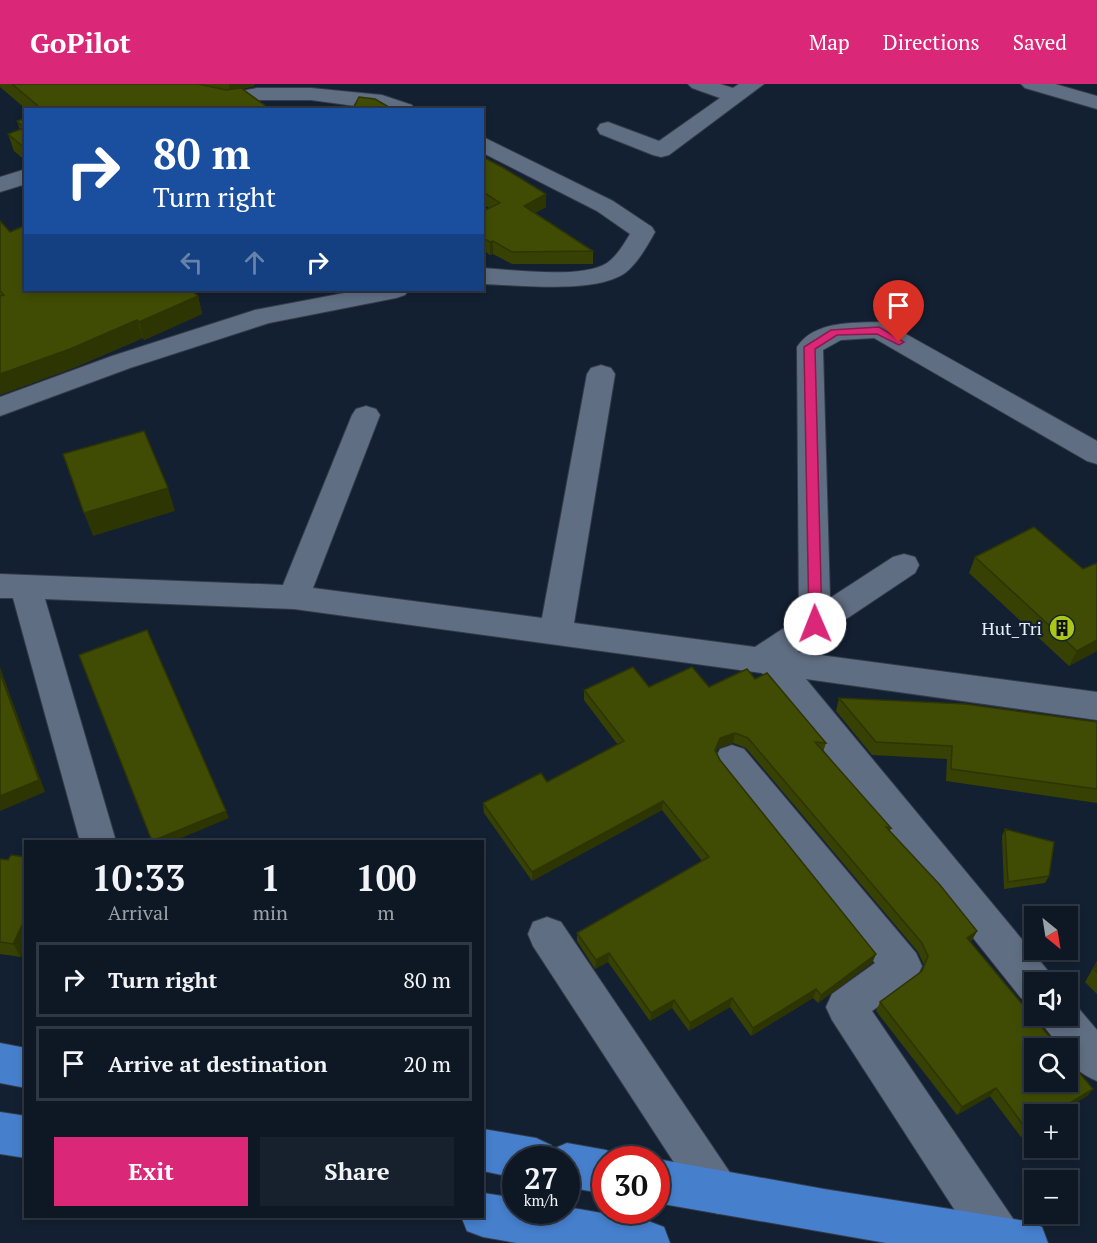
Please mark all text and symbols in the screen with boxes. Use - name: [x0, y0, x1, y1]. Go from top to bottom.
- text: GoPilot: [30, 24, 131, 61]
- text: Map: [809, 28, 850, 56]
- text: Directions: [883, 28, 980, 56]
- text: Saved: [1013, 28, 1067, 56]
- text: 80 m: [153, 125, 251, 181]
- icon: right: [54, 132, 132, 210]
- text: Turn right: [153, 179, 276, 215]
- icon: left: [175, 246, 208, 279]
- icon: ahead: [238, 246, 271, 279]
- icon: right: [301, 246, 334, 279]
- pin: [873, 280, 924, 342]
- icon: arrive: [882, 289, 915, 322]
- position arrow: [783, 592, 847, 656]
- building icon: Hut_Tri: [1047, 613, 1077, 643]
- place label: Hut_Tri: [982, 616, 1042, 640]
- text: 10:33: [92, 854, 185, 901]
- text: 1: [260, 854, 281, 901]
- text: 100: [355, 854, 416, 901]
- text: Arrival: [108, 899, 169, 926]
- text: min: [253, 899, 288, 926]
- text: m: [377, 899, 395, 926]
- north arrow: [1024, 906, 1078, 960]
- map controls: [1024, 906, 1078, 1224]
- icon: right: [57, 963, 90, 996]
- text: Turn right: [108, 965, 217, 994]
- text: 80 m: [403, 965, 451, 994]
- button: sound: [1024, 972, 1078, 1026]
- button: search: [1024, 1038, 1078, 1092]
- icon: arrive: [57, 1047, 90, 1080]
- text: Arrive at destination: [108, 1049, 327, 1078]
- text: 20 m: [403, 1049, 451, 1078]
- button: +: [1024, 1104, 1078, 1158]
- button: Exit: [54, 1137, 248, 1206]
- button: Share: [260, 1137, 454, 1206]
- speed limit sign: 30: [592, 1146, 670, 1224]
- text: 27: [524, 1158, 558, 1198]
- button: −: [1024, 1170, 1078, 1224]
- text: km/h: [524, 1190, 558, 1210]

